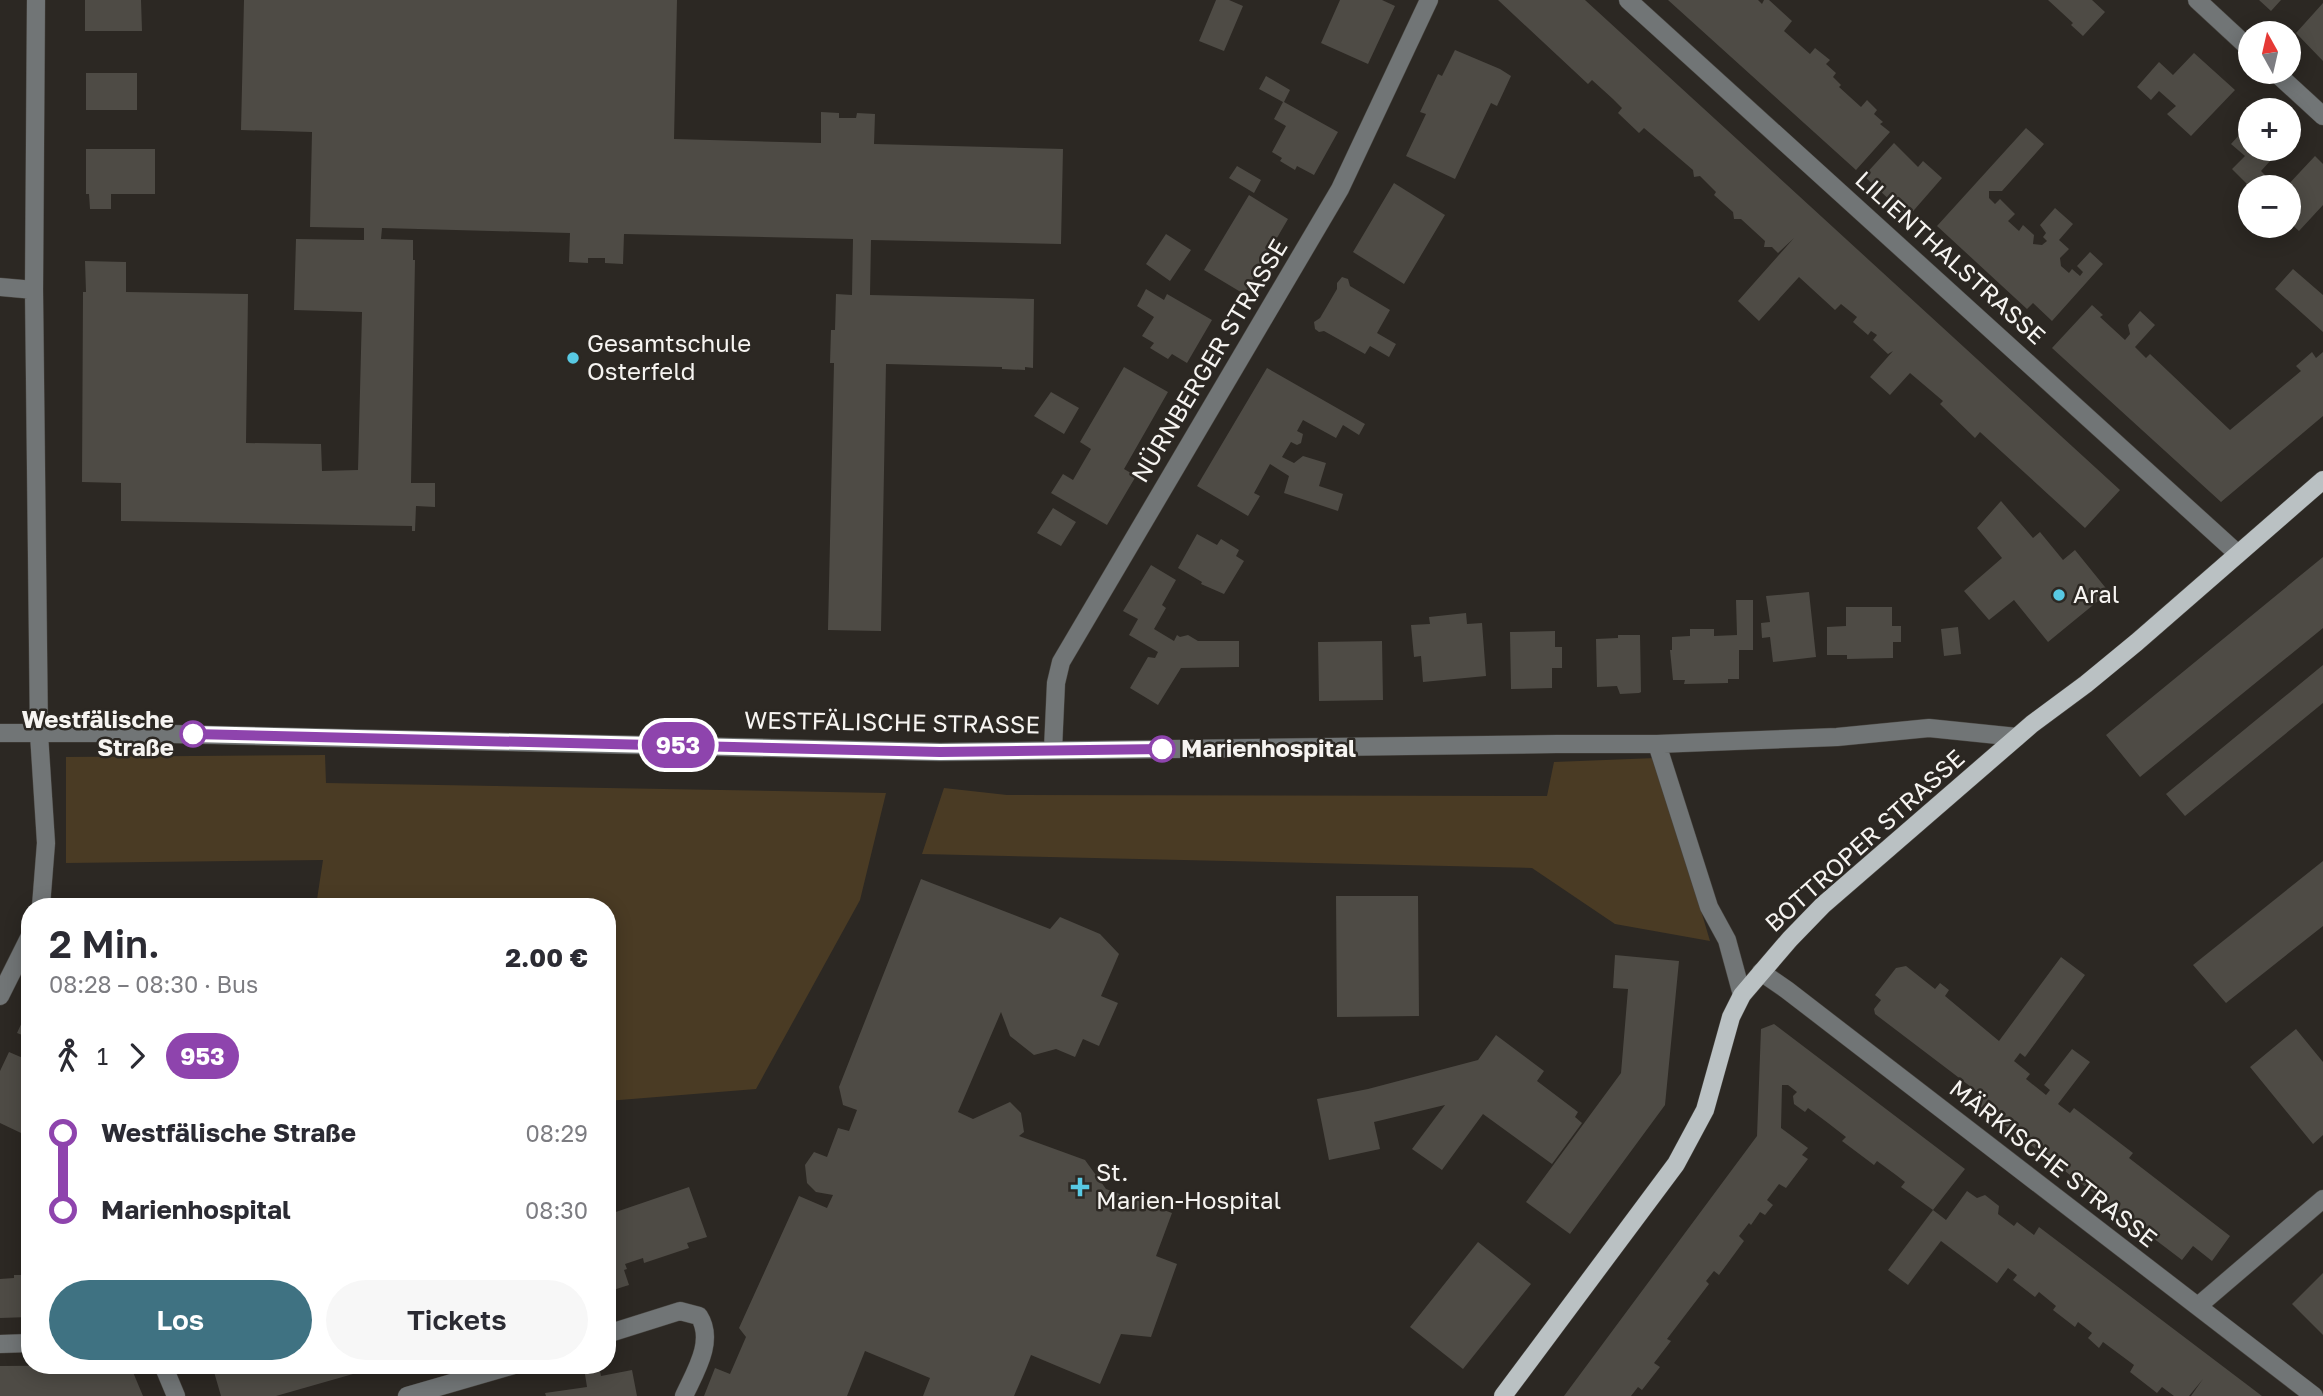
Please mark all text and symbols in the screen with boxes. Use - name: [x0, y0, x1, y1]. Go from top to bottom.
- north arrow: [2238, 21, 2301, 84]
- map controls: [2238, 21, 2301, 238]
- button: +: [2238, 98, 2301, 161]
- street label: LILIENTHALSTRASSE: [1850, 164, 2052, 350]
- button: −: [2238, 175, 2301, 238]
- street label: NÜRNBERGER STRASSE: [1124, 233, 1293, 487]
- place label: Gesamtschule Osterfeld: [587, 328, 751, 385]
- marker: Gesamtschule Osterfeld: [565, 350, 581, 366]
- place label: Aral: [2073, 579, 2119, 608]
- marker: Aral: [2051, 587, 2067, 603]
- place label: Westfälische Straße: [21, 704, 174, 761]
- street label: WESTFÄLISCHE STRASSE: [744, 704, 1040, 739]
- marker: Westfälische Straße: [180, 721, 206, 747]
- line badge: 953: [638, 722, 718, 768]
- text: 953: [656, 730, 700, 759]
- place label: Marienhospital: [1181, 733, 1356, 762]
- marker: Marienhospital: [1149, 736, 1175, 762]
- street label: BOTTROPER STRASSE: [1758, 743, 1970, 937]
- text: 2 Min.: [49, 921, 160, 966]
- text: 2.00 €: [505, 942, 588, 973]
- text: 08:28 – 08:30 · Bus: [49, 970, 258, 998]
- icon: walk: [49, 1037, 87, 1075]
- icon: forward: [118, 1037, 156, 1075]
- text: 953: [180, 1041, 225, 1070]
- text: 1: [97, 1042, 108, 1070]
- street label: MÄRKISCHE STRASSE: [1944, 1073, 2163, 1253]
- text: Westfälische Straße: [101, 1117, 356, 1148]
- text: 08:29: [526, 1119, 588, 1147]
- place label: St. Marien-Hospital: [1096, 1157, 1281, 1214]
- marker: St. Marien-Hospital: [1070, 1177, 1090, 1197]
- text: Marienhospital: [101, 1194, 291, 1225]
- text: 08:30: [525, 1196, 588, 1224]
- button: Los: [49, 1280, 312, 1360]
- button: Tickets: [326, 1280, 588, 1360]

